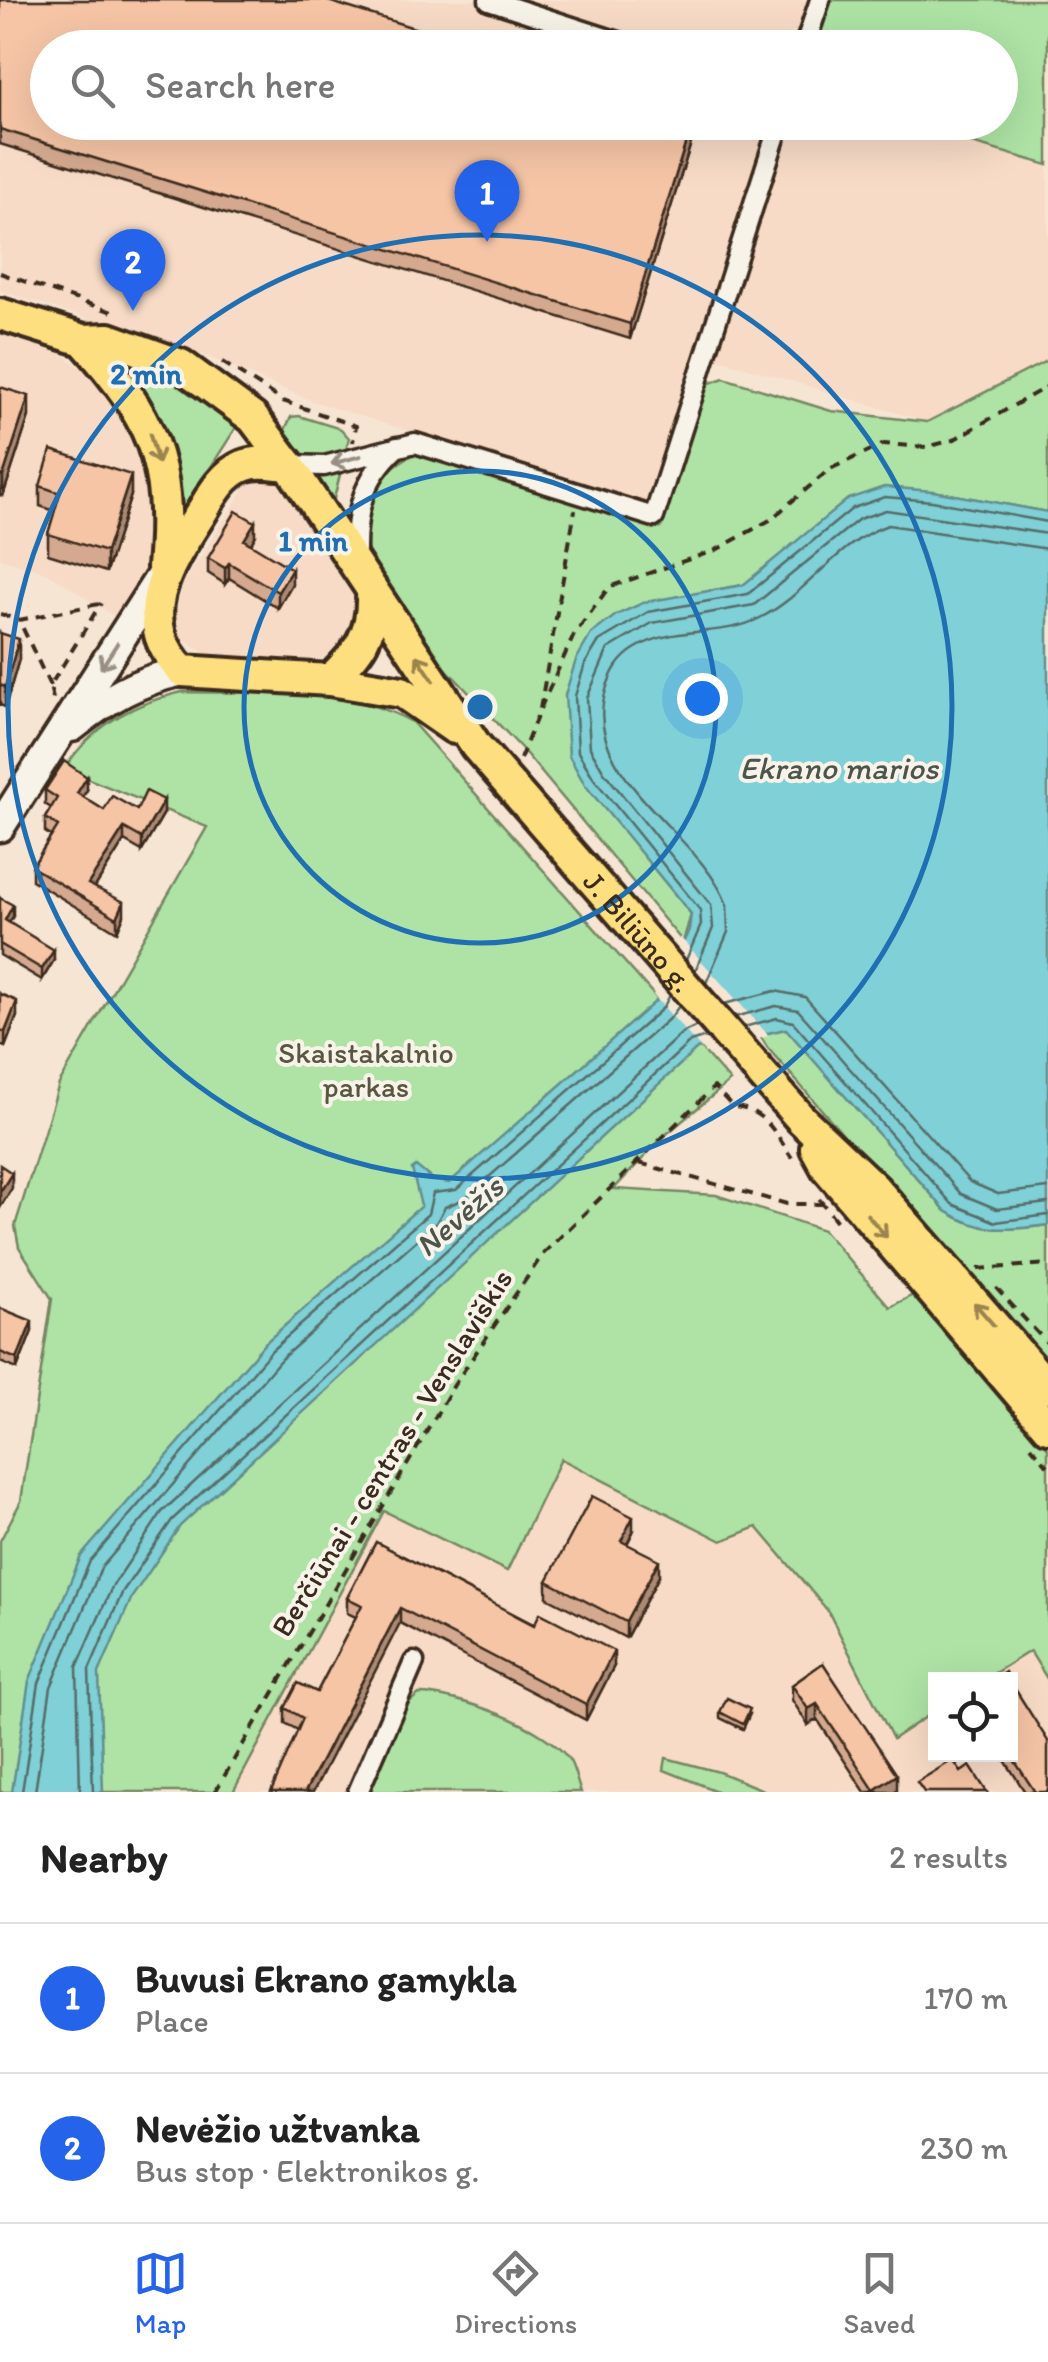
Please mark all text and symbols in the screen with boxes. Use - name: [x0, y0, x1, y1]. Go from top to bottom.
- search box: [30, 30, 1018, 140]
- icon: search: [65, 58, 120, 113]
- text: Search here: [145, 62, 336, 108]
- pin: 1: [454, 160, 520, 242]
- pin: 2: [100, 228, 166, 311]
- text: 2 min: [110, 355, 183, 392]
- one-way arrow: [146, 432, 164, 464]
- one-way arrow: [331, 452, 362, 470]
- text: 1 min: [278, 522, 349, 559]
- one-way arrow: [99, 641, 120, 669]
- one-way arrow: [414, 655, 435, 683]
- your location: [677, 673, 728, 724]
- centre of rings: [462, 689, 498, 725]
- water label: Ekrano marios: [740, 749, 940, 787]
- street label: J. Biliūno g.: [575, 863, 701, 1000]
- park label: Skaistakalnio parkas: [278, 1034, 454, 1105]
- water label: Nevėžis: [407, 1166, 512, 1264]
- one-way arrow: [865, 1213, 888, 1238]
- street label: Berčiūnai - centras - Venslaviškis: [263, 1262, 520, 1643]
- one-way arrow: [972, 1302, 995, 1327]
- map controls: [928, 1672, 1018, 1762]
- button: locate: [928, 1672, 1018, 1762]
- text: Nearby: [40, 1832, 167, 1883]
- text: 2 results: [889, 1838, 1008, 1876]
- text: Buvusi Ekrano gamykla: [135, 1956, 517, 2002]
- text: 1: [65, 1979, 80, 2017]
- text: 170 m: [923, 1979, 1008, 2017]
- text: Place: [135, 2002, 209, 2040]
- text: Nevėžio užtvanka: [135, 2106, 420, 2152]
- text: 2: [64, 2129, 81, 2167]
- text: 230 m: [920, 2129, 1008, 2167]
- text: Bus stop · Elektronikos g.: [135, 2152, 479, 2190]
- tab: Map: [133, 2246, 188, 2340]
- tab: Directions: [454, 2246, 577, 2340]
- tab: Saved: [843, 2246, 915, 2340]

